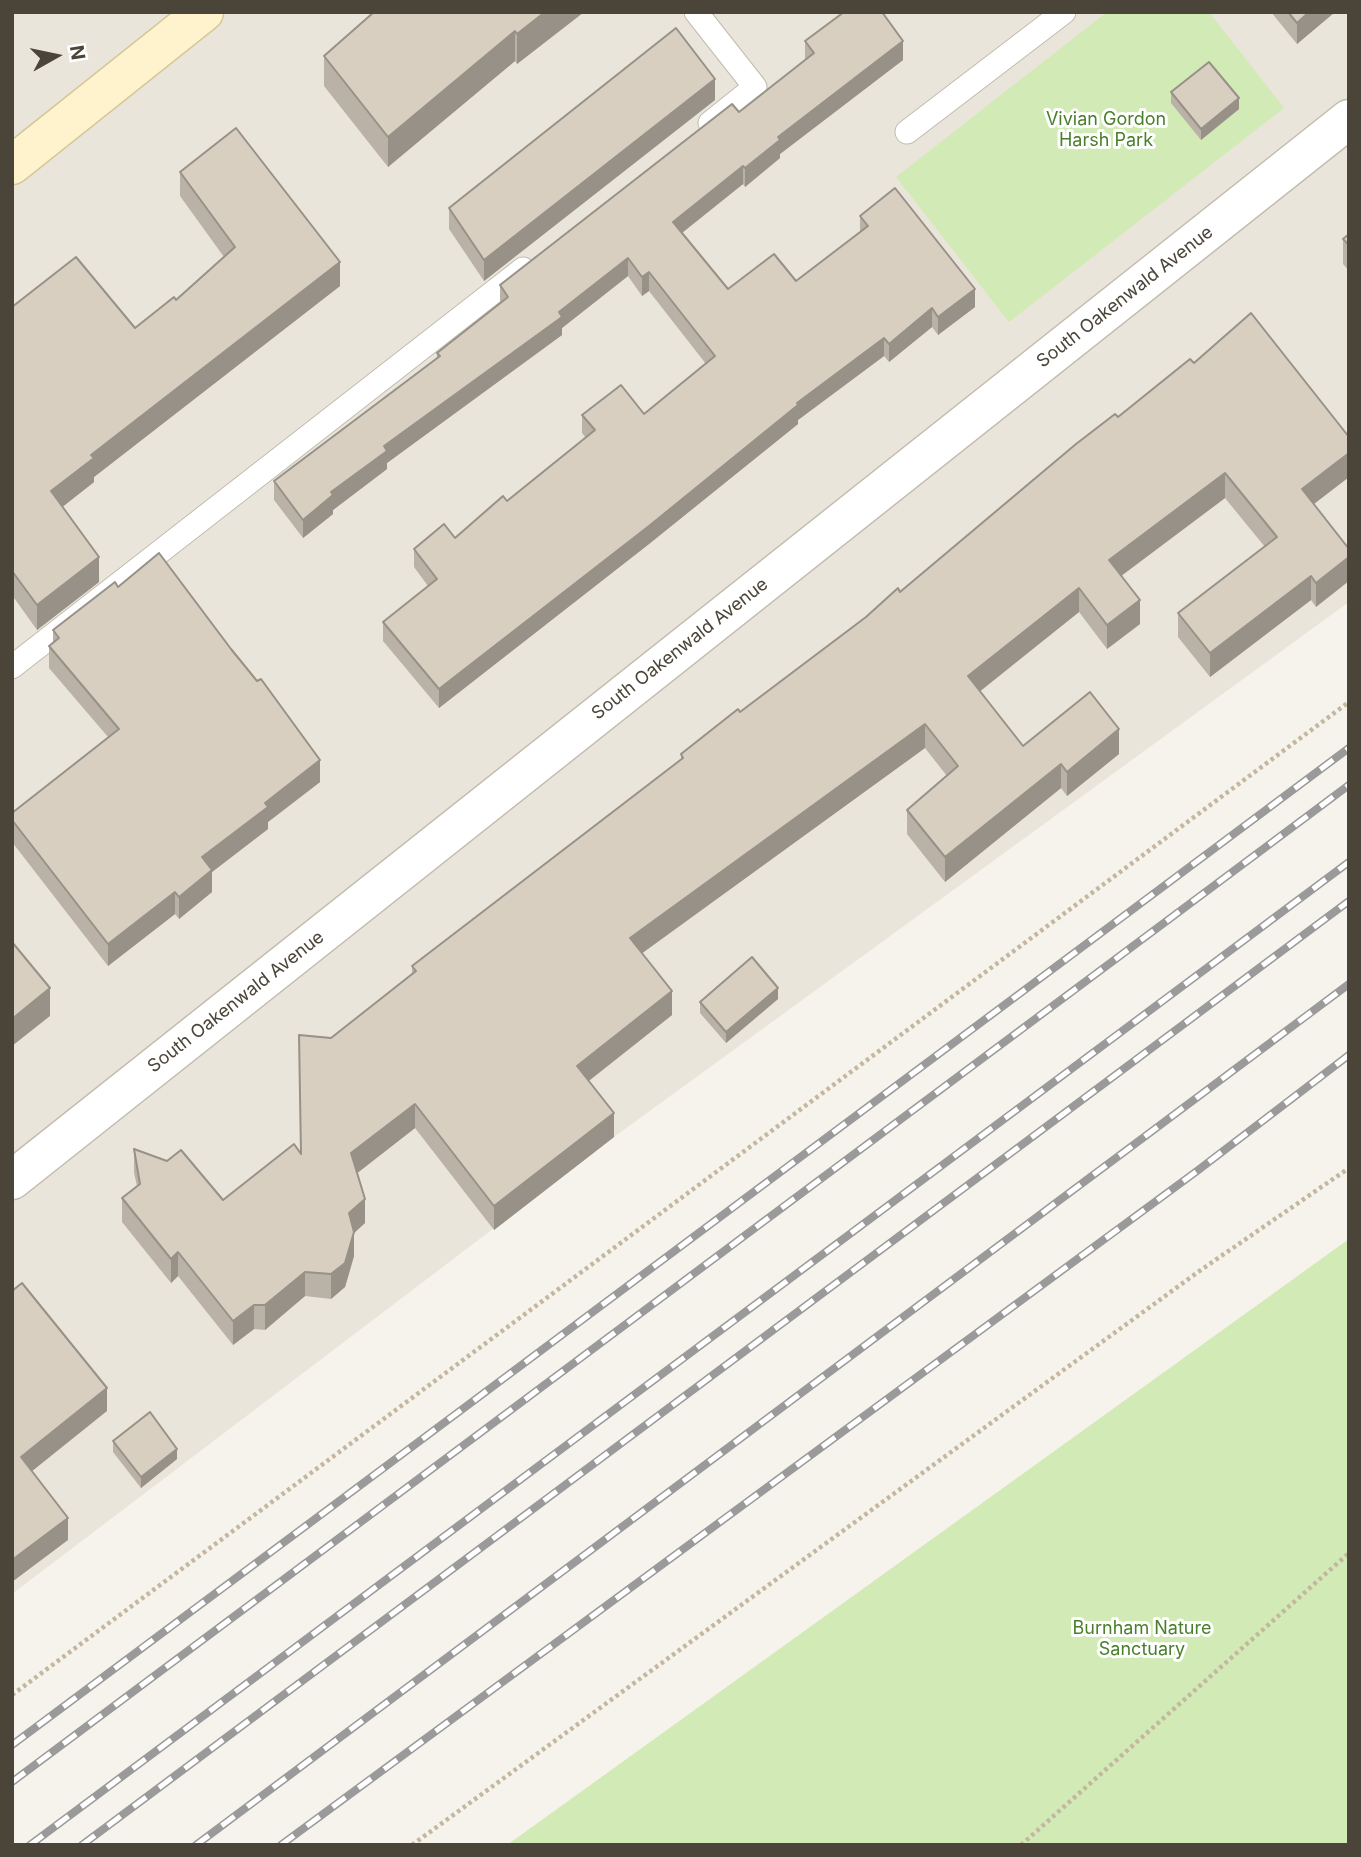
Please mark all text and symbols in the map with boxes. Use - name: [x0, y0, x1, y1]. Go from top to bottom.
- north arrow: [21, 21, 91, 91]
- text: N: [65, 44, 90, 62]
- park label: Vivian Gordon Harsh Park: [1046, 109, 1166, 152]
- street label: South Oakenwald Avenue: [1033, 222, 1217, 372]
- street label: South Oakenwald Avenue: [588, 574, 772, 724]
- street label: South Oakenwald Avenue: [144, 927, 328, 1077]
- park label: Burnham Nature Sanctuary: [1073, 1618, 1211, 1660]

